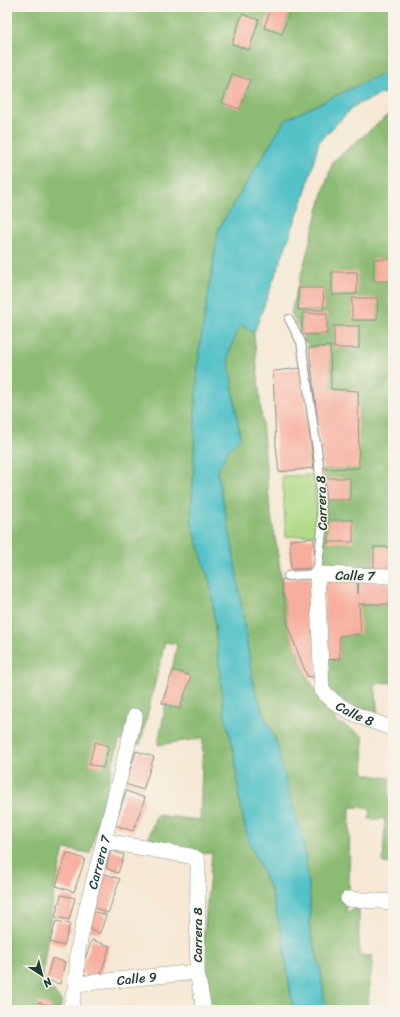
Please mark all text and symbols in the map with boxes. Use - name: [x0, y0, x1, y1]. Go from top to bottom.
- street label: Carrera 8: [309, 475, 334, 531]
- street label: Calle 7: [335, 564, 377, 587]
- street label: Calle 8: [331, 695, 377, 733]
- street label: Carrera 7: [81, 831, 117, 892]
- street label: Carrera 8: [186, 907, 209, 963]
- north arrow: [22, 955, 62, 995]
- street label: Calle 9: [116, 965, 158, 992]
- text: N: [39, 972, 57, 993]

